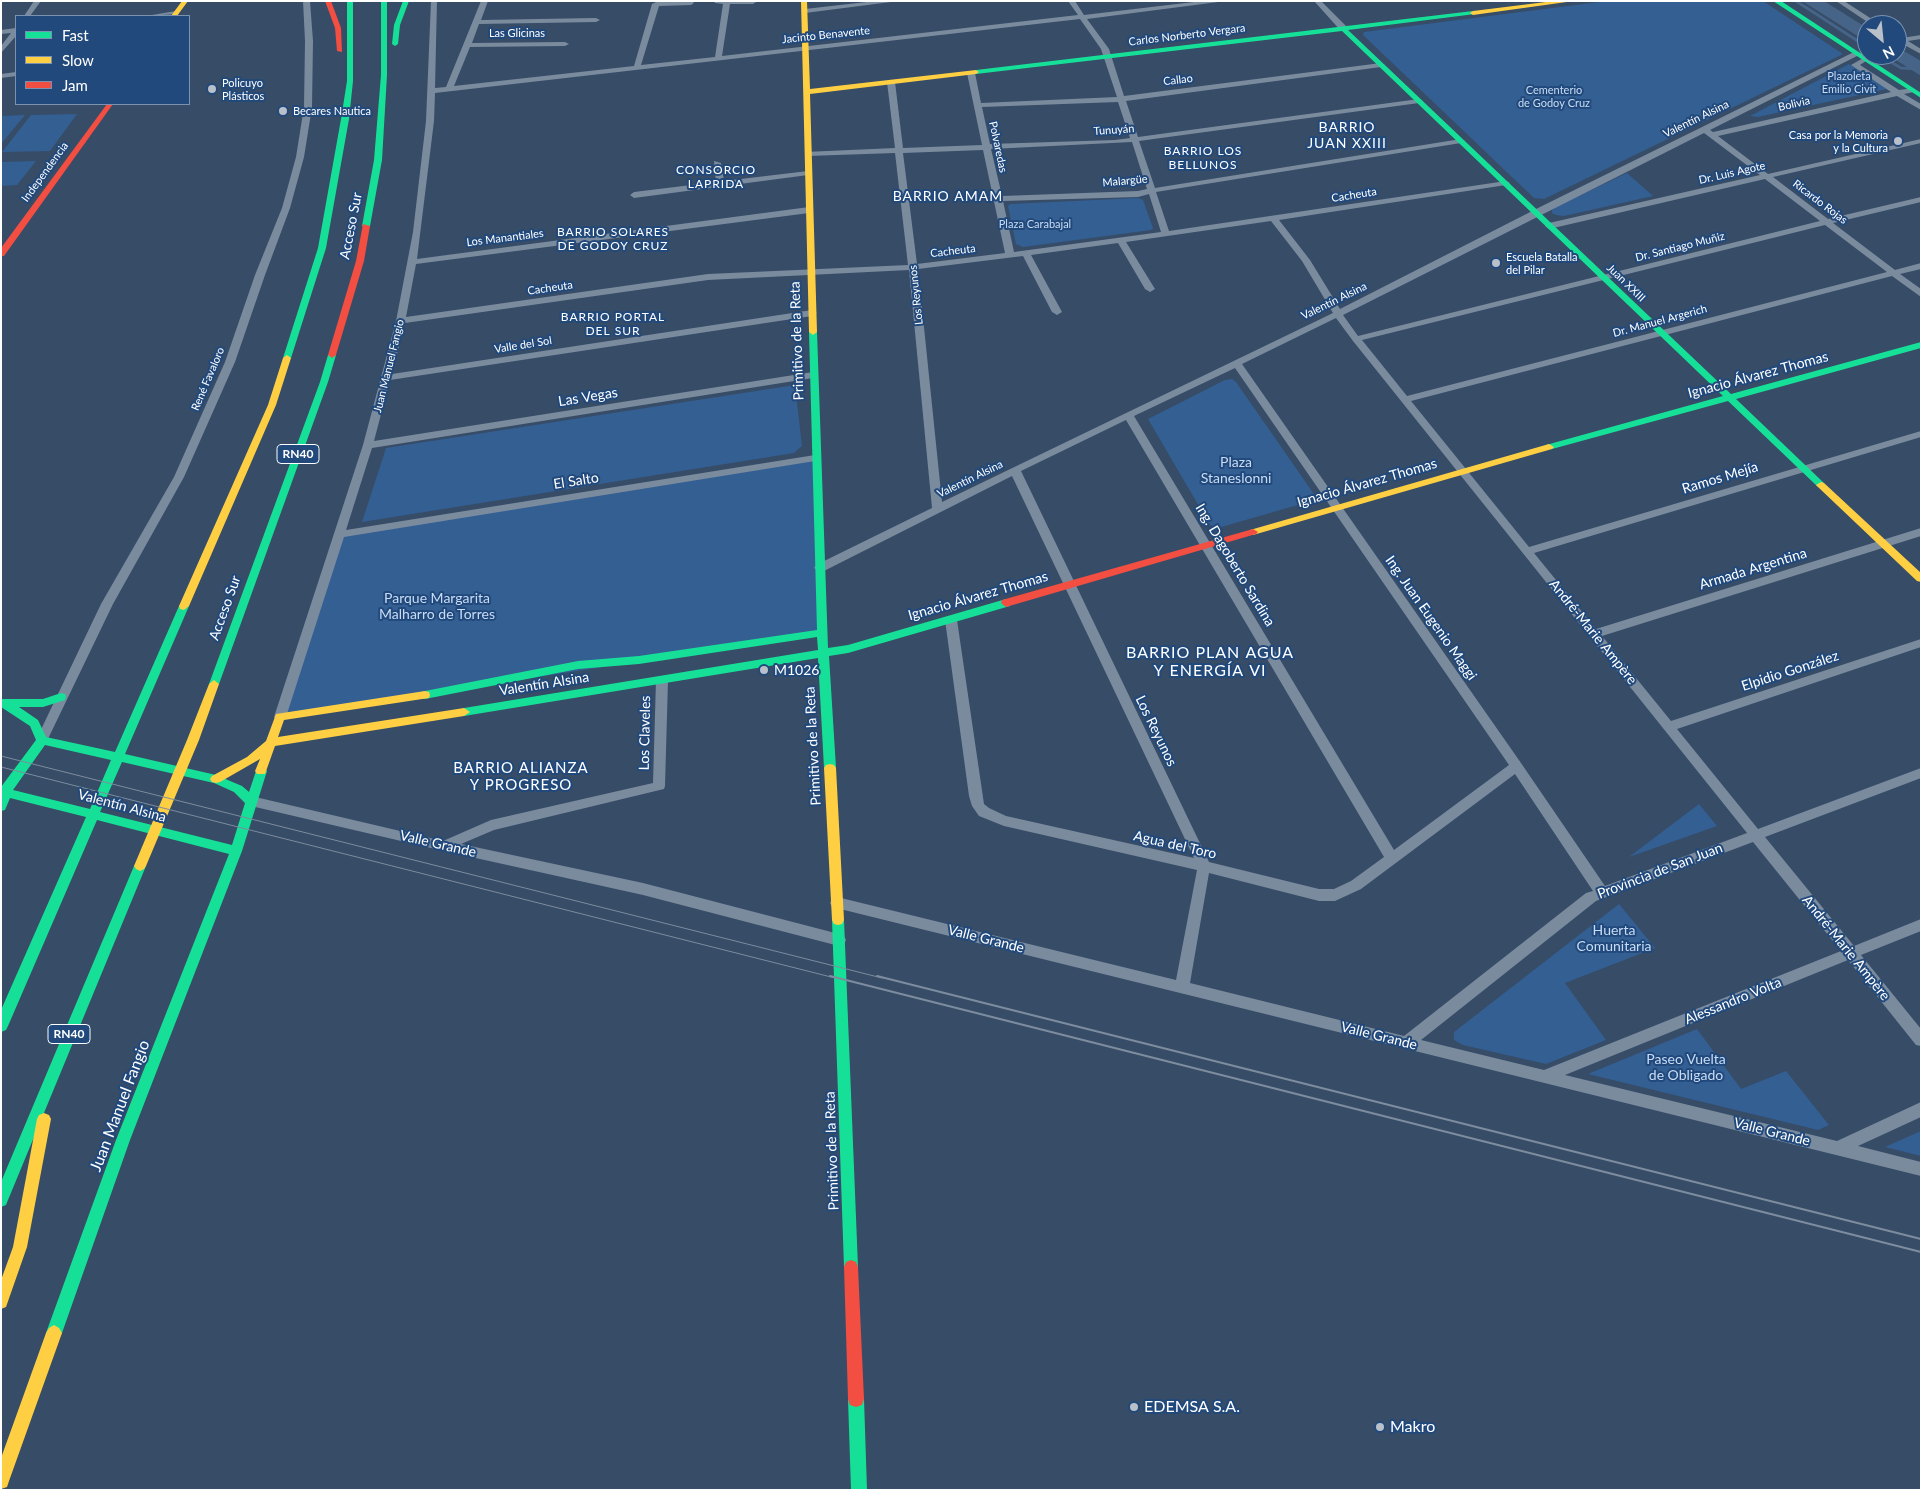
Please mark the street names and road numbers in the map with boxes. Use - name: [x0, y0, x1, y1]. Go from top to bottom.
- street label: Carlos Norberto Vergara: [1128, 21, 1246, 49]
- street label: Jacinto Benavente: [781, 24, 871, 46]
- street label: Las Glicinas: [489, 26, 545, 40]
- street label: Callao: [1162, 72, 1194, 88]
- street label: Bolivia: [1777, 94, 1811, 114]
- street label: Valentín Alsina: [1661, 97, 1731, 141]
- street label: Polvaredas: [986, 120, 1010, 174]
- street label: Tunuyán: [1093, 122, 1135, 138]
- street label: Independencia: [19, 140, 71, 204]
- street label: Dr. Luis Agote: [1697, 159, 1767, 187]
- street label: Malargüe: [1102, 172, 1148, 190]
- street label: Ricardo Rojas: [1790, 177, 1850, 227]
- street label: Cacheuta: [1330, 185, 1378, 205]
- street label: Acceso Sur: [336, 191, 366, 261]
- street label: Los Manantiales: [466, 227, 544, 249]
- street label: Dr. Santiago Muñiz: [1634, 230, 1726, 264]
- street label: Cacheuta: [930, 242, 976, 260]
- street label: Juan XXIII: [1604, 261, 1648, 305]
- street label: Los Reyunos: [906, 264, 926, 326]
- street label: Cacheuta: [527, 278, 573, 298]
- street label: Valentín Alsina: [1299, 279, 1369, 323]
- street label: Primitivo de la Reta: [787, 281, 807, 401]
- street label: Dr. Manuel Argerich: [1611, 302, 1709, 340]
- street label: Juan Manuel Fangio: [371, 318, 407, 414]
- street label: Valle del Sol: [493, 334, 553, 356]
- street label: René Favaloro: [189, 345, 227, 413]
- street label: Ignacio Álvarez Thomas: [1686, 348, 1830, 402]
- street label: Las Vegas: [557, 384, 619, 410]
- road number: RN40: [277, 444, 319, 464]
- street label: Ignacio Álvarez Thomas: [1295, 455, 1439, 511]
- street label: Valentín Alsina: [935, 457, 1005, 501]
- street label: Ramos Mejía: [1680, 458, 1760, 498]
- street label: El Salto: [552, 469, 600, 493]
- street label: Ing. Dagoberto Sardina: [1192, 500, 1278, 630]
- street label: Armada Argentina: [1697, 545, 1809, 593]
- street label: Ing. Juan Eugenio Maggi: [1382, 553, 1480, 683]
- street label: Ignacio Álvarez Thomas: [906, 568, 1050, 624]
- street label: Acceso Sur: [206, 573, 244, 643]
- street label: André-Marie Ampère: [1546, 576, 1640, 688]
- street label: Elpidio González: [1739, 647, 1841, 695]
- street label: Valentín Alsina: [498, 669, 590, 699]
- street label: Primitivo de la Reta: [801, 686, 825, 806]
- street label: Los Reyunos: [1132, 693, 1180, 769]
- street label: Los Claveles: [636, 695, 654, 771]
- street label: Valentín Alsina: [76, 786, 168, 826]
- street label: Valle Grande: [398, 827, 478, 861]
- street label: Agua del Toro: [1132, 827, 1218, 863]
- street label: Provincia de San Juan: [1595, 839, 1725, 903]
- street label: André-Marie Ampère: [1799, 892, 1893, 1004]
- street label: Valle Grande: [946, 921, 1026, 957]
- street label: Alessandro Volta: [1682, 974, 1784, 1028]
- street label: Valle Grande: [1339, 1018, 1419, 1054]
- road number: RN40: [48, 1024, 90, 1044]
- street label: Juan Manuel Fangio: [86, 1038, 154, 1174]
- street label: Primitivo de la Reta: [822, 1091, 842, 1211]
- street label: Valle Grande: [1732, 1114, 1812, 1150]

